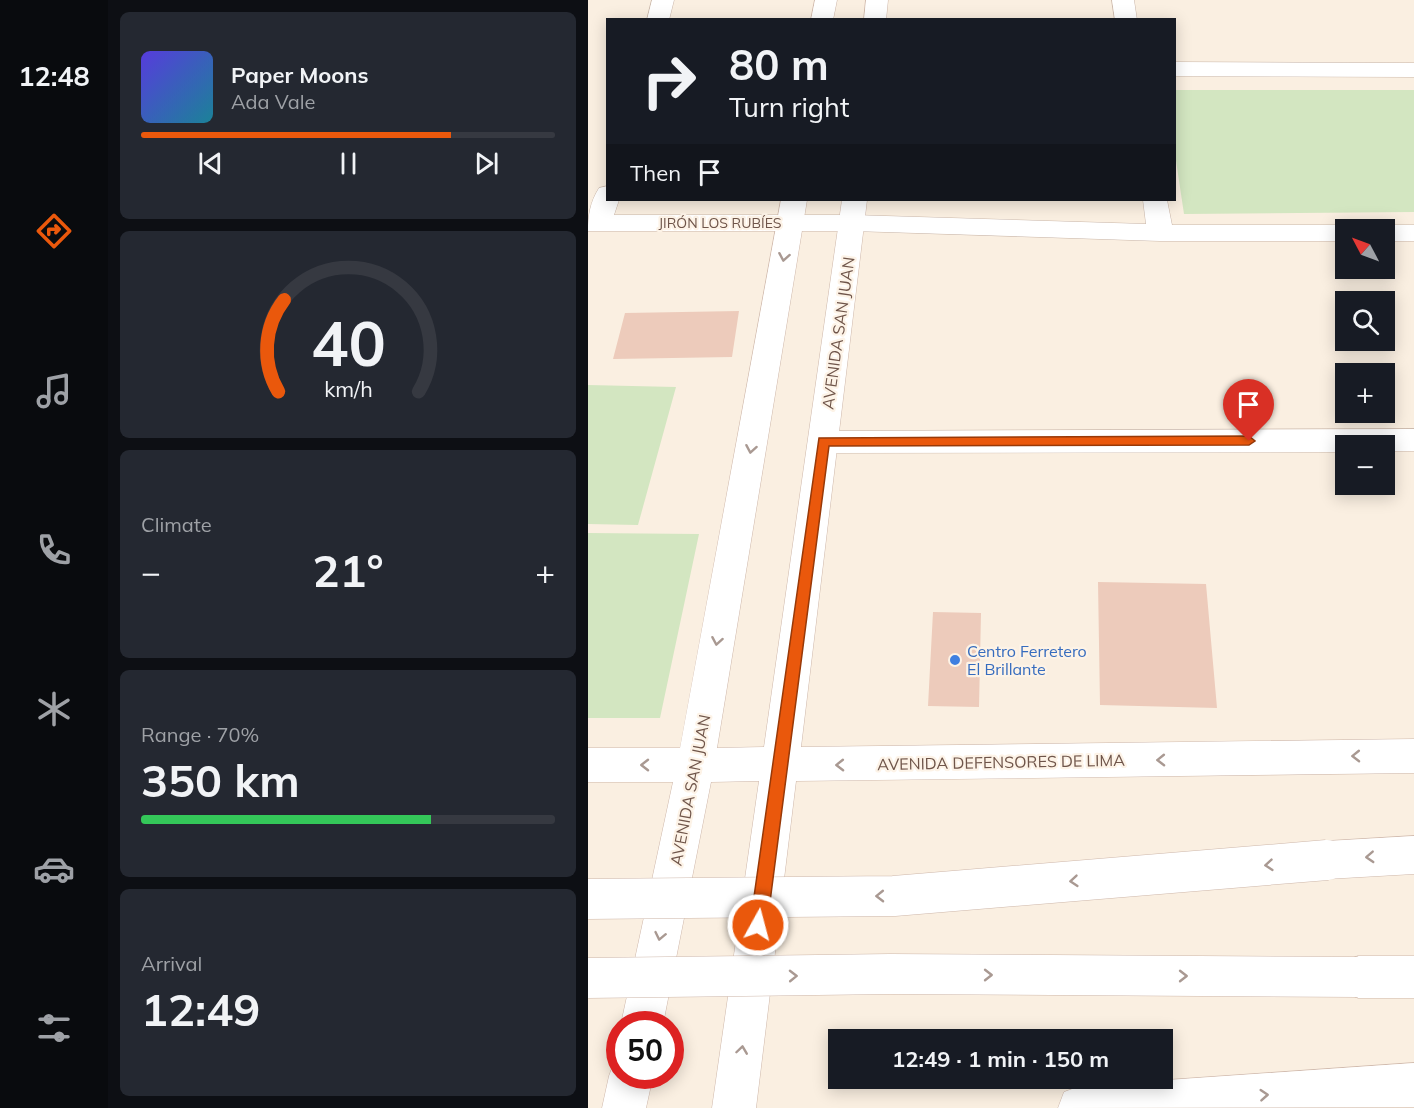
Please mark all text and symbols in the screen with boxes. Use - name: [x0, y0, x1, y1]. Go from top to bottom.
- text: 80 m: [729, 38, 829, 91]
- icon: right: [630, 42, 708, 120]
- text: 12:48: [18, 59, 90, 93]
- text: Paper Moons: [231, 61, 369, 89]
- text: Ada Vale: [231, 89, 315, 114]
- text: Turn right: [729, 90, 849, 124]
- icon: previous: [194, 147, 227, 180]
- icon: pause: [332, 147, 365, 180]
- icon: next: [470, 147, 503, 180]
- icon: arrive: [693, 156, 726, 189]
- text: Then: [630, 159, 681, 187]
- icon: directions: [33, 210, 75, 252]
- street label: JIRÓN LOS RUBÍES: [659, 214, 782, 232]
- north arrow: [1335, 219, 1395, 279]
- map controls: [1335, 219, 1395, 495]
- one-way arrow: [778, 252, 791, 262]
- street label: AVENIDA SAN JUAN: [817, 256, 859, 410]
- button: search: [1335, 291, 1395, 351]
- text: 40: [311, 303, 385, 382]
- button: +: [1335, 363, 1395, 423]
- icon: music: [33, 370, 75, 412]
- text: km/h: [324, 375, 372, 402]
- pin: [1223, 379, 1274, 441]
- icon: arrive: [1232, 388, 1265, 421]
- button: −: [1335, 435, 1395, 495]
- one-way arrow: [745, 445, 757, 454]
- text: Climate: [141, 512, 212, 537]
- icon: phone: [33, 529, 75, 571]
- text: 21°: [312, 542, 384, 598]
- text: −: [141, 551, 161, 592]
- text: +: [535, 551, 555, 592]
- one-way arrow: [712, 637, 724, 646]
- place label: Centro Ferretero El Brillante: [967, 641, 1087, 679]
- marker: Centro Ferretero El Brillante: [948, 653, 962, 667]
- icon: climate: [33, 688, 75, 730]
- street label: AVENIDA SAN JUAN: [666, 713, 714, 867]
- text: Range · 70%: [141, 722, 259, 747]
- street label: AVENIDA DEFENSORES DE LIMA: [877, 750, 1125, 774]
- one-way arrow: [1351, 750, 1360, 763]
- text: 350 km: [141, 752, 300, 808]
- one-way arrow: [1156, 753, 1165, 766]
- one-way arrow: [835, 758, 844, 771]
- one-way arrow: [640, 759, 649, 771]
- icon: car: [33, 848, 75, 890]
- one-way arrow: [1366, 851, 1375, 864]
- one-way arrow: [1264, 858, 1273, 871]
- one-way arrow: [1070, 874, 1079, 887]
- one-way arrow: [875, 890, 884, 902]
- position arrow: [726, 893, 790, 957]
- one-way arrow: [654, 931, 667, 941]
- text: Arrival: [141, 951, 202, 976]
- one-way arrow: [984, 969, 993, 981]
- one-way arrow: [789, 970, 798, 982]
- one-way arrow: [1179, 970, 1188, 982]
- text: 12:49: [141, 981, 260, 1037]
- icon: filters: [33, 1007, 75, 1049]
- speed limit sign: 50: [606, 1011, 684, 1089]
- one-way arrow: [735, 1045, 747, 1055]
- text: 12:49 · 1 min · 150 m: [892, 1045, 1109, 1073]
- one-way arrow: [1259, 1089, 1268, 1102]

